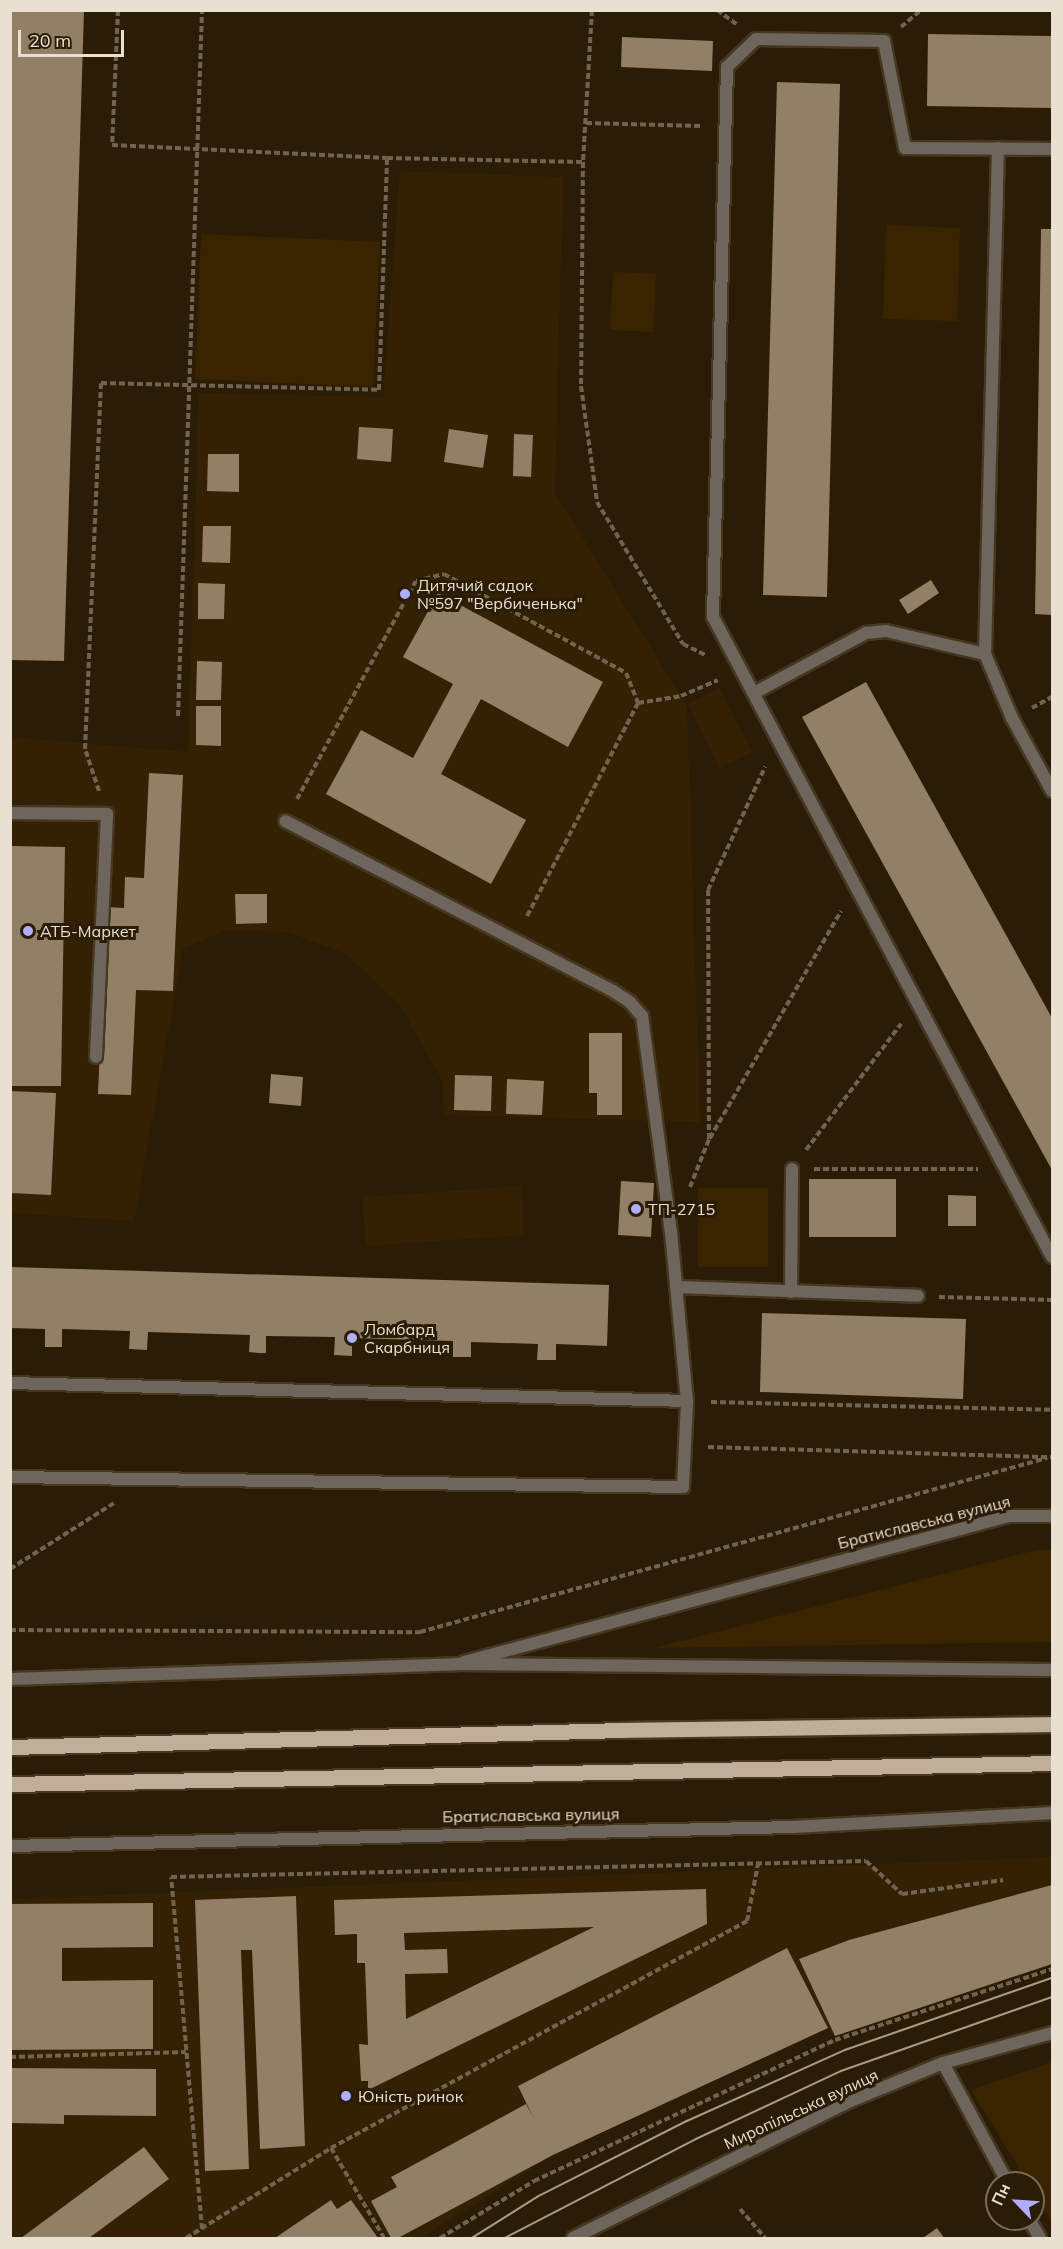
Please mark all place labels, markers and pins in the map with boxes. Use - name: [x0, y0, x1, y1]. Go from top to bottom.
- place label: Дитячий садок №597 "Вербиченька": [417, 575, 583, 613]
- marker: Дитячий садок №597 "Вербиченька": [398, 587, 412, 601]
- place label: АТБ-Маркет: [40, 921, 136, 941]
- marker: АТБ-Маркет: [21, 924, 35, 938]
- place label: ТП-2715: [648, 1199, 715, 1219]
- marker: ТП-2715: [629, 1202, 643, 1216]
- place label: Ломбард Скарбниця: [364, 1319, 450, 1357]
- marker: Ломбард Скарбниця: [345, 1331, 359, 1345]
- place label: Юність ринок: [358, 2086, 463, 2106]
- marker: Юність ринок: [339, 2089, 353, 2103]

